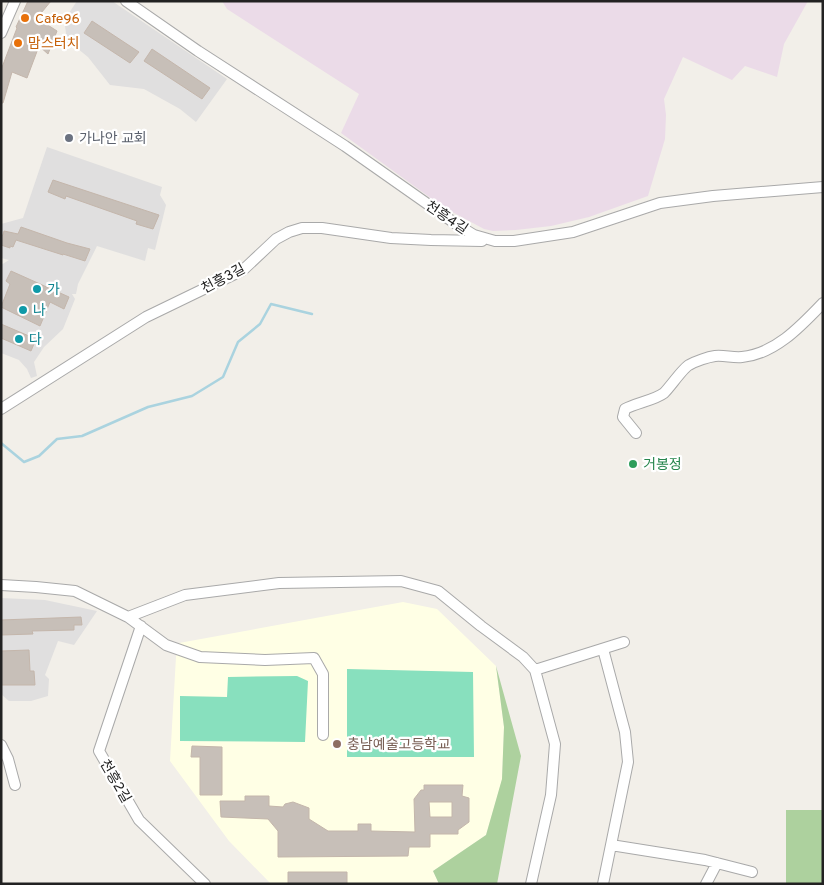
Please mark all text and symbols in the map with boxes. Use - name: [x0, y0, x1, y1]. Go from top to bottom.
- place label: Cafe96: [35, 11, 80, 28]
- marker: Cafe96: [19, 12, 31, 24]
- place label: 맘스터치: [28, 36, 80, 53]
- marker: 맘스터치: [12, 37, 24, 49]
- place label: 가나안 교회: [79, 131, 147, 148]
- marker: 가나안 교회: [63, 132, 75, 144]
- street label: 천흥4길: [422, 197, 471, 239]
- street label: 천흥3길: [198, 260, 248, 298]
- place label: 가: [47, 282, 60, 299]
- marker: 가: [31, 283, 43, 295]
- place label: 나: [33, 303, 46, 320]
- marker: 나: [17, 304, 29, 316]
- place label: 다: [29, 332, 42, 349]
- marker: 다: [13, 333, 25, 345]
- place label: 거봉정: [643, 457, 682, 474]
- marker: 거봉정: [627, 458, 639, 470]
- place label: 충남예술고등학교: [347, 736, 450, 754]
- marker: 충남예술고등학교: [331, 738, 343, 750]
- street label: 천흥2길: [96, 757, 135, 806]

